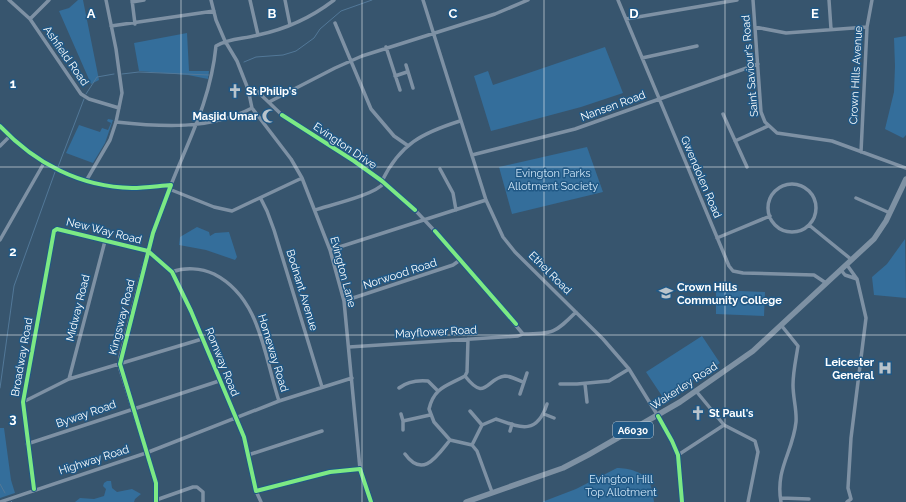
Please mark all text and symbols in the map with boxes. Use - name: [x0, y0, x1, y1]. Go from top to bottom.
- text: A: [87, 6, 96, 21]
- text: B: [268, 6, 277, 21]
- text: C: [449, 6, 458, 21]
- text: D: [629, 6, 639, 21]
- text: E: [811, 6, 819, 21]
- street label: Saint Saviour's Road: [739, 14, 761, 117]
- street label: Ashfield Road: [41, 24, 92, 89]
- street label: Crown Hills Avenue: [847, 25, 865, 125]
- text: 1: [10, 76, 17, 91]
- church icon: St Philip's: [227, 83, 243, 99]
- place label: St Philip's: [246, 85, 297, 98]
- street label: Nansen Road: [579, 88, 647, 124]
- mosque icon: Masjid Umar: [261, 108, 277, 124]
- place label: Masjid Umar: [192, 110, 259, 123]
- street label: Evington Drive: [311, 120, 380, 172]
- street label: Gwendolen Road: [678, 134, 724, 220]
- park label: Evington Parks Allotment Society: [508, 167, 598, 193]
- street label: New Way Road: [65, 215, 143, 247]
- street label: Evington Lane: [327, 235, 359, 309]
- text: 2: [9, 244, 17, 259]
- street label: Bodnant Avenue: [283, 248, 321, 333]
- street label: Ethel Road: [526, 249, 574, 297]
- street label: Norwood Road: [362, 256, 439, 292]
- street label: Midway Road: [63, 273, 93, 343]
- street label: Kingsway Road: [106, 278, 138, 356]
- place label: Crown Hills Community College: [677, 281, 782, 307]
- school or university icon: Crown Hills Community College: [658, 285, 674, 301]
- street label: Homeway Road: [255, 313, 291, 394]
- street label: Broadway Road: [9, 316, 35, 397]
- street label: Mayflower Road: [395, 323, 478, 341]
- street label: Romway Road: [202, 326, 242, 398]
- place label: Leicester General: [825, 356, 875, 382]
- street label: Wakerley Road: [648, 360, 720, 412]
- hospital icon: Leicester General: [877, 360, 893, 376]
- street label: Byway Road: [54, 398, 118, 430]
- church icon: St Paul's: [690, 405, 706, 421]
- place label: St Paul's: [709, 407, 754, 420]
- text: 3: [9, 411, 17, 426]
- road number: A6030: [613, 422, 653, 438]
- street label: Highway Road: [57, 442, 131, 477]
- park label: Evington Hill Top Allotment: [585, 473, 657, 499]

